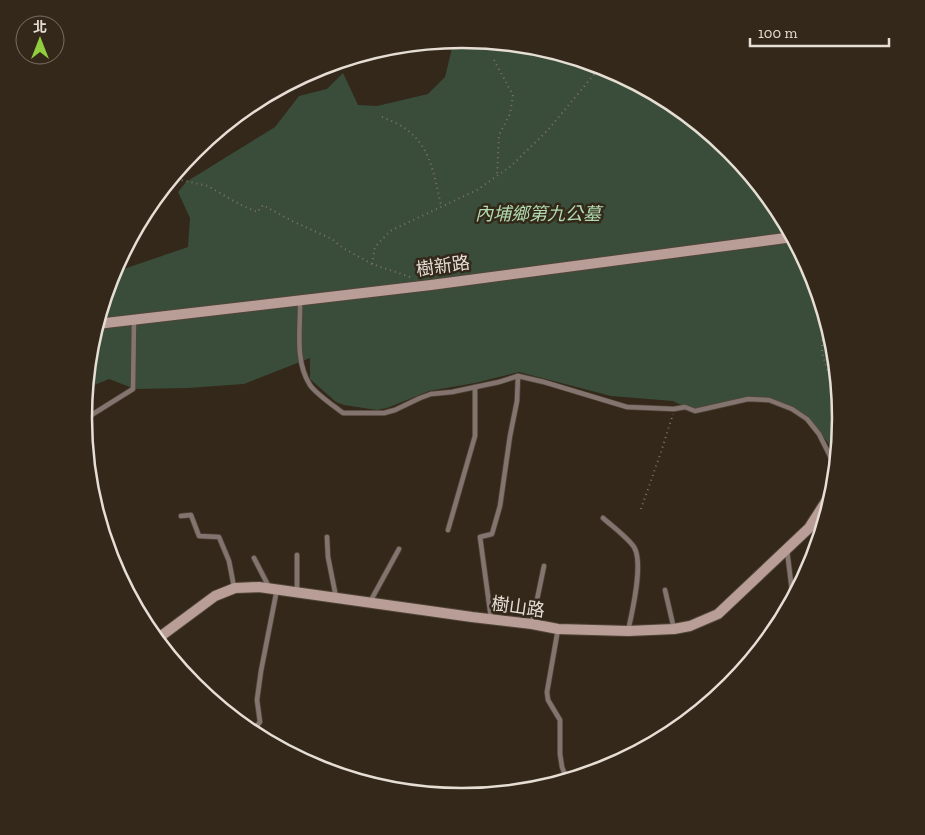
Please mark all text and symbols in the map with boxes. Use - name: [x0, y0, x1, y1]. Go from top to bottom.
- north arrow: [15, 15, 65, 65]
- scale bar: [750, 15, 889, 47]
- text: 北: [33, 19, 47, 36]
- text: 100 m: [758, 24, 797, 42]
- park label: 內埔鄉第九公墓: [475, 203, 604, 225]
- street label: 樹新路: [415, 251, 471, 281]
- street label: 樹山路: [490, 592, 546, 622]

